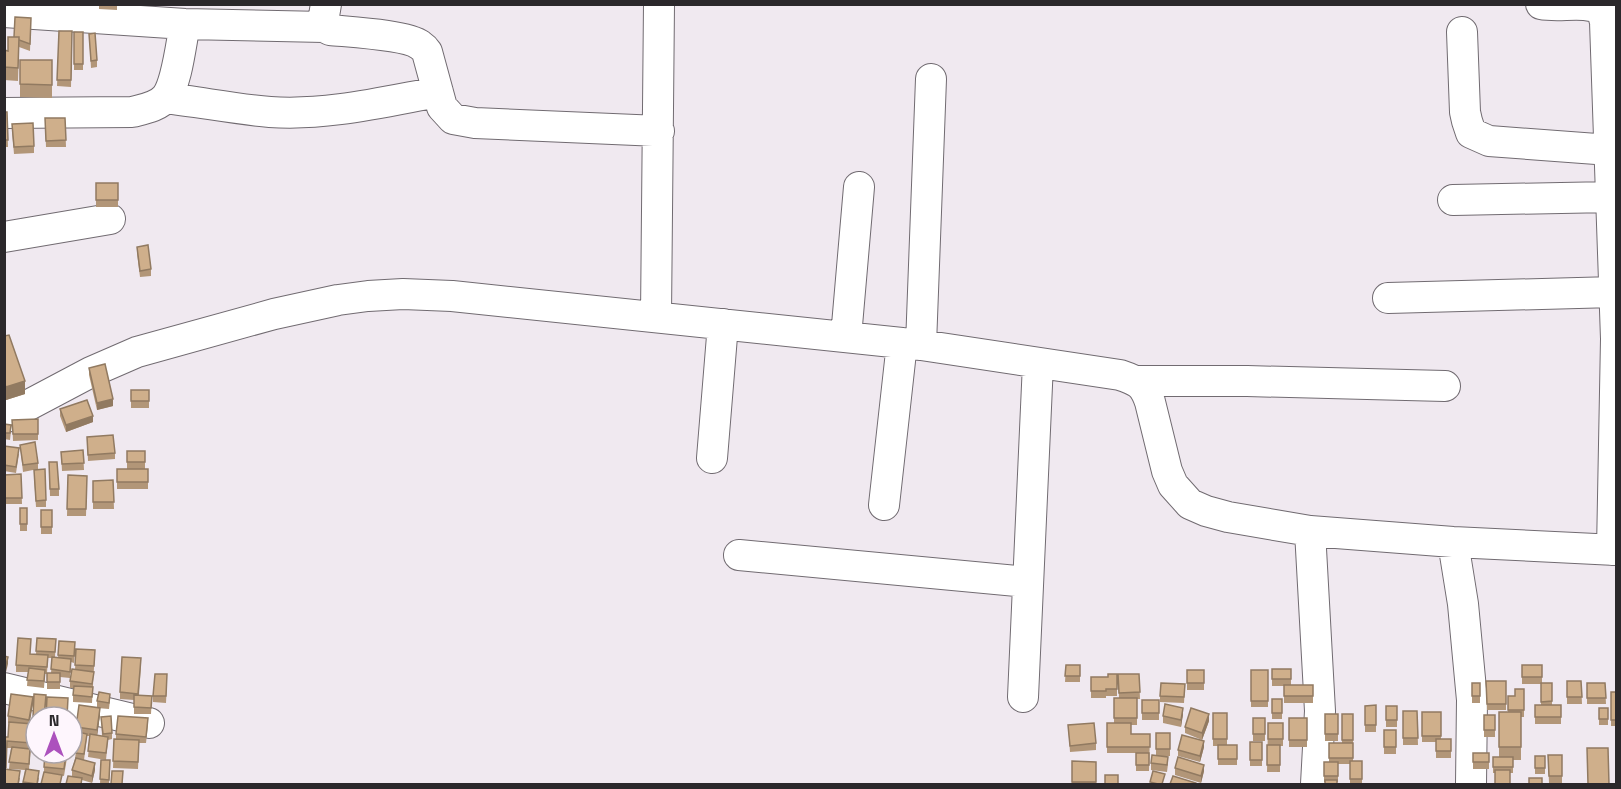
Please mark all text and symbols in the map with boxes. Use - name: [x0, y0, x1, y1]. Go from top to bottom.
- north arrow: [24, 705, 84, 765]
- text: N: [49, 710, 59, 731]

